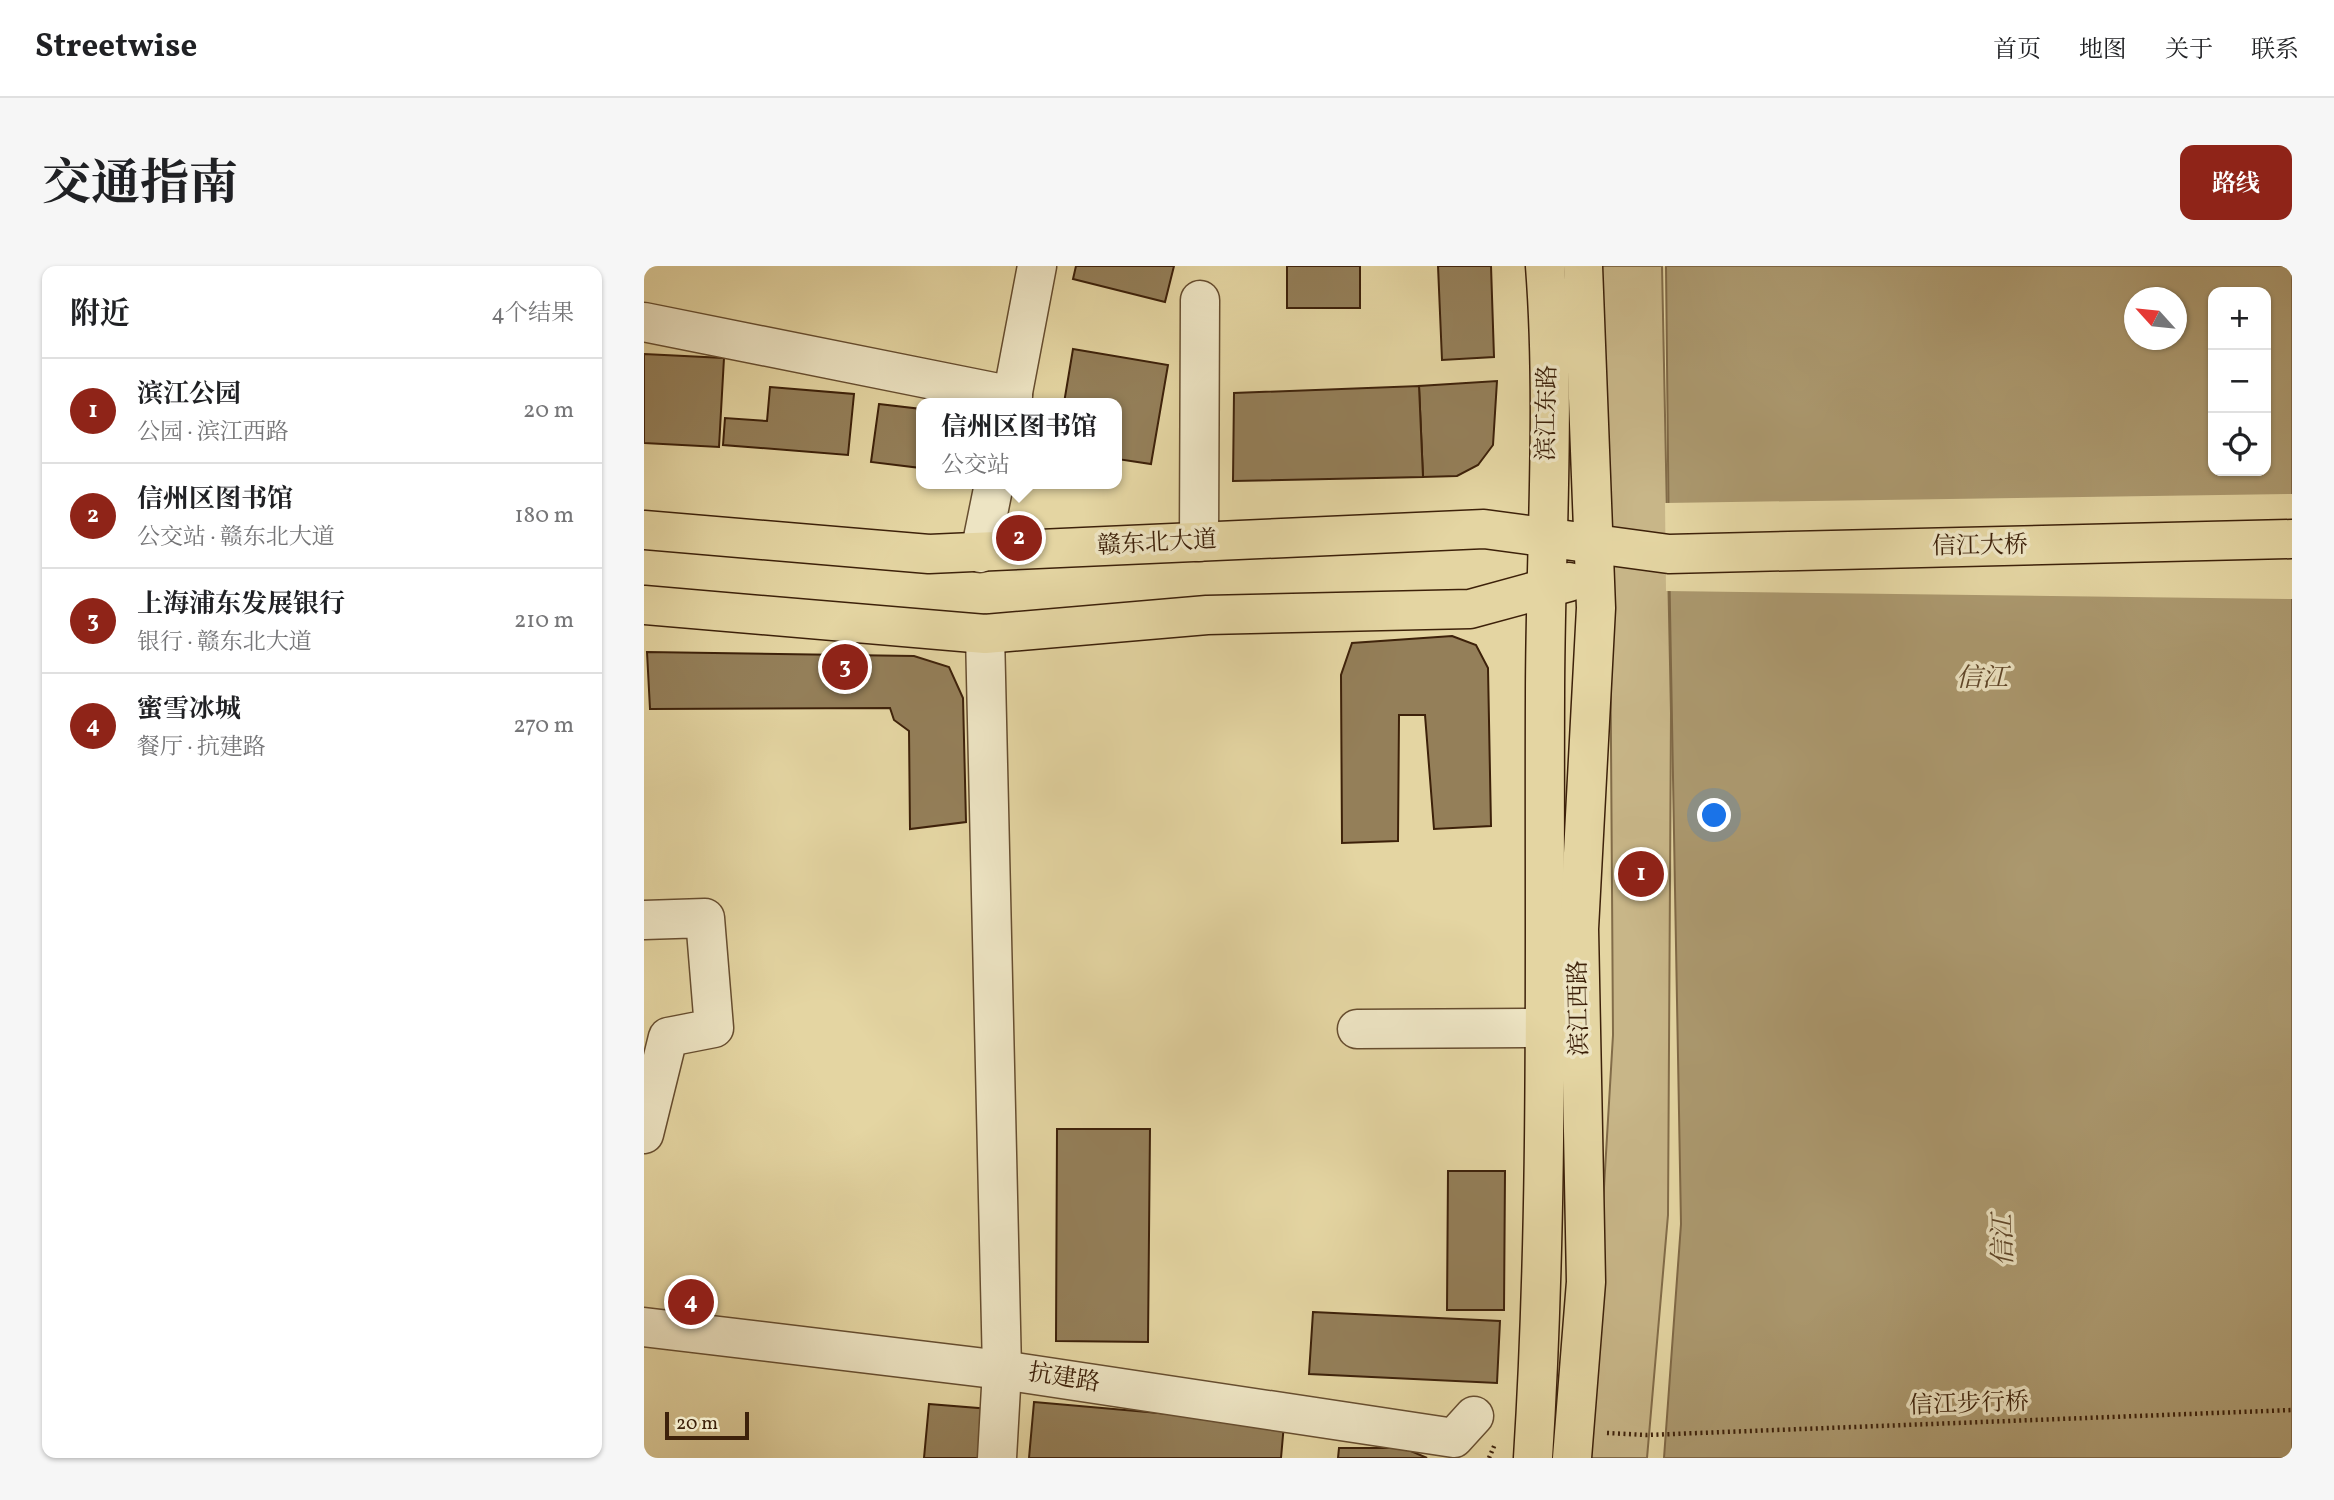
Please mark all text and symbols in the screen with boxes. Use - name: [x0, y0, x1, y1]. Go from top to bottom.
- text: Streetwise: [35, 25, 197, 71]
- text: 首页: [1993, 34, 2041, 68]
- text: 地图: [2079, 34, 2127, 68]
- text: 关于: [2165, 34, 2213, 68]
- text: 联系: [2251, 34, 2299, 68]
- button: 路线: [2180, 145, 2292, 220]
- text: 交通指南: [42, 152, 238, 221]
- north arrow: [2124, 287, 2187, 350]
- map controls: [2208, 287, 2271, 476]
- button: +: [2208, 287, 2271, 350]
- text: 附近: [70, 294, 130, 336]
- text: 4个结果: [491, 298, 574, 330]
- button: −: [2208, 350, 2271, 413]
- street label: 滨江东路: [1530, 365, 1566, 461]
- text: 滨江公园: [137, 377, 241, 413]
- text: 1: [88, 395, 98, 427]
- text: 20 m: [523, 395, 574, 427]
- popup: [916, 398, 1122, 489]
- text: 信州区图书馆: [941, 410, 1097, 446]
- button: locate: [2208, 413, 2271, 476]
- text: 公园 · 滨江西路: [137, 417, 289, 449]
- text: 公交站: [941, 450, 1010, 482]
- text: 信州区图书馆: [137, 482, 293, 518]
- text: 2: [87, 500, 99, 532]
- text: 180 m: [515, 500, 574, 532]
- pin: 2: [996, 512, 1042, 564]
- text: 公交站 · 赣东北大道: [137, 522, 335, 554]
- street label: 赣东北大道: [1096, 524, 1218, 564]
- street label: 信江大桥: [1932, 529, 2028, 565]
- text: 上海浦东发展银行: [137, 587, 345, 623]
- text: 3: [87, 605, 99, 637]
- text: 210 m: [514, 605, 574, 637]
- text: 银行 · 赣东北大道: [137, 627, 312, 659]
- pin: 3: [822, 641, 868, 693]
- water label: 信江: [1956, 661, 2012, 697]
- text: 蜜雪冰城: [137, 692, 241, 728]
- text: 4: [86, 710, 100, 742]
- text: 270 m: [513, 710, 574, 742]
- text: 餐厅 · 抗建路: [137, 732, 266, 764]
- your location: [1697, 798, 1731, 832]
- pin: 1: [1618, 848, 1664, 900]
- street label: 滨江西路: [1562, 960, 1598, 1056]
- water label: 信江: [1985, 1210, 2022, 1266]
- pin: 4: [668, 1276, 714, 1328]
- street label: 抗建路: [1026, 1357, 1102, 1401]
- street label: 信江步行桥: [1908, 1386, 2030, 1424]
- scale bar: [665, 1409, 749, 1441]
- text: 20 m: [676, 1411, 718, 1437]

